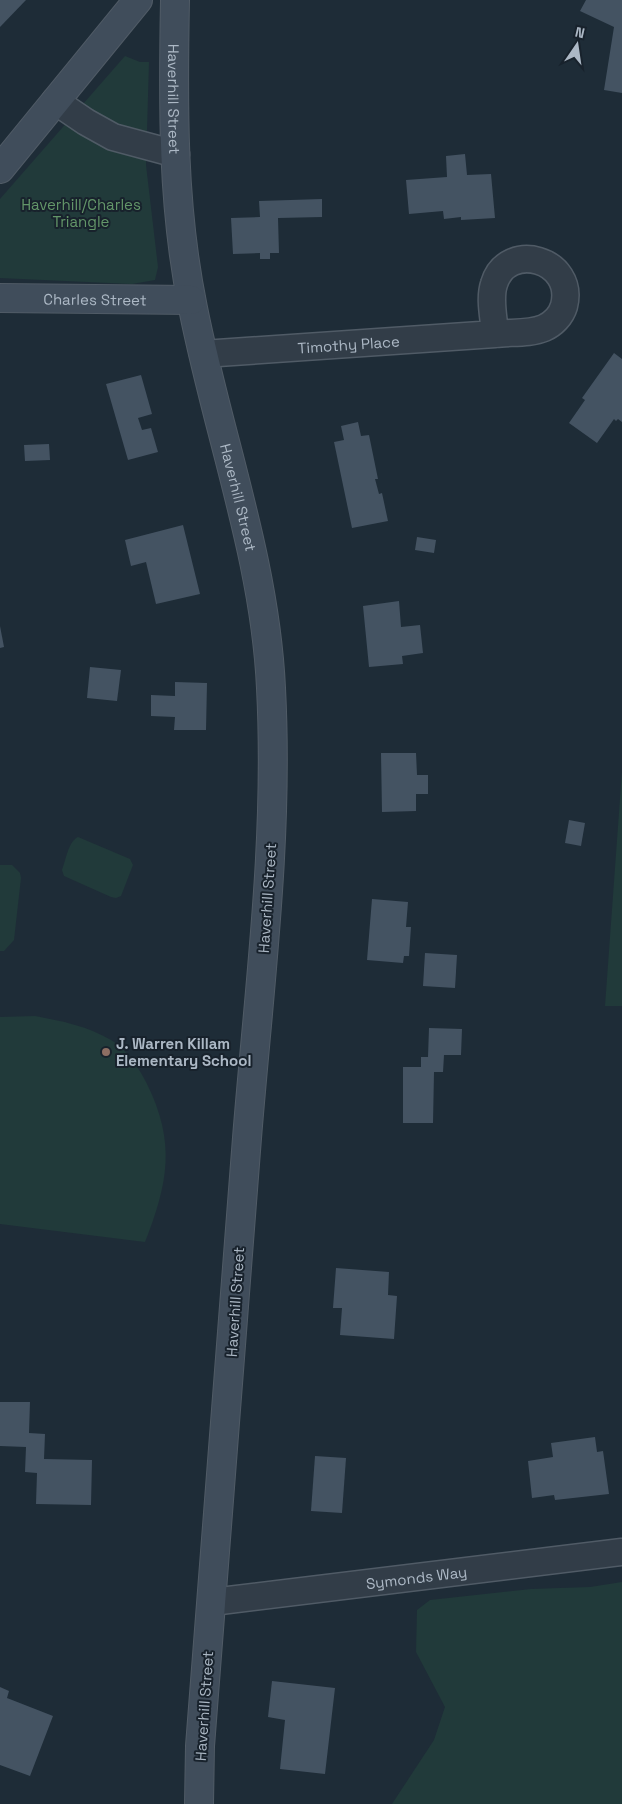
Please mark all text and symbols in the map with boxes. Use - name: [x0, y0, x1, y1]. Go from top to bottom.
- north arrow: [552, 20, 602, 70]
- text: N: [573, 23, 587, 42]
- street label: Haverhill Street: [165, 44, 185, 155]
- park label: Haverhill/Charles Triangle: [21, 195, 141, 231]
- street label: Charles Street: [43, 289, 147, 309]
- street label: Timothy Place: [297, 331, 400, 357]
- street label: Haverhill Street: [216, 441, 261, 553]
- street label: Haverhill Street: [254, 842, 280, 954]
- place label: J. Warren Killam Elementary School: [116, 1034, 251, 1070]
- marker: J. Warren Killam Elementary School: [100, 1046, 112, 1058]
- street label: Haverhill Street: [222, 1246, 248, 1358]
- street label: Symonds Way: [365, 1561, 468, 1593]
- street label: Haverhill Street: [191, 1650, 217, 1762]

